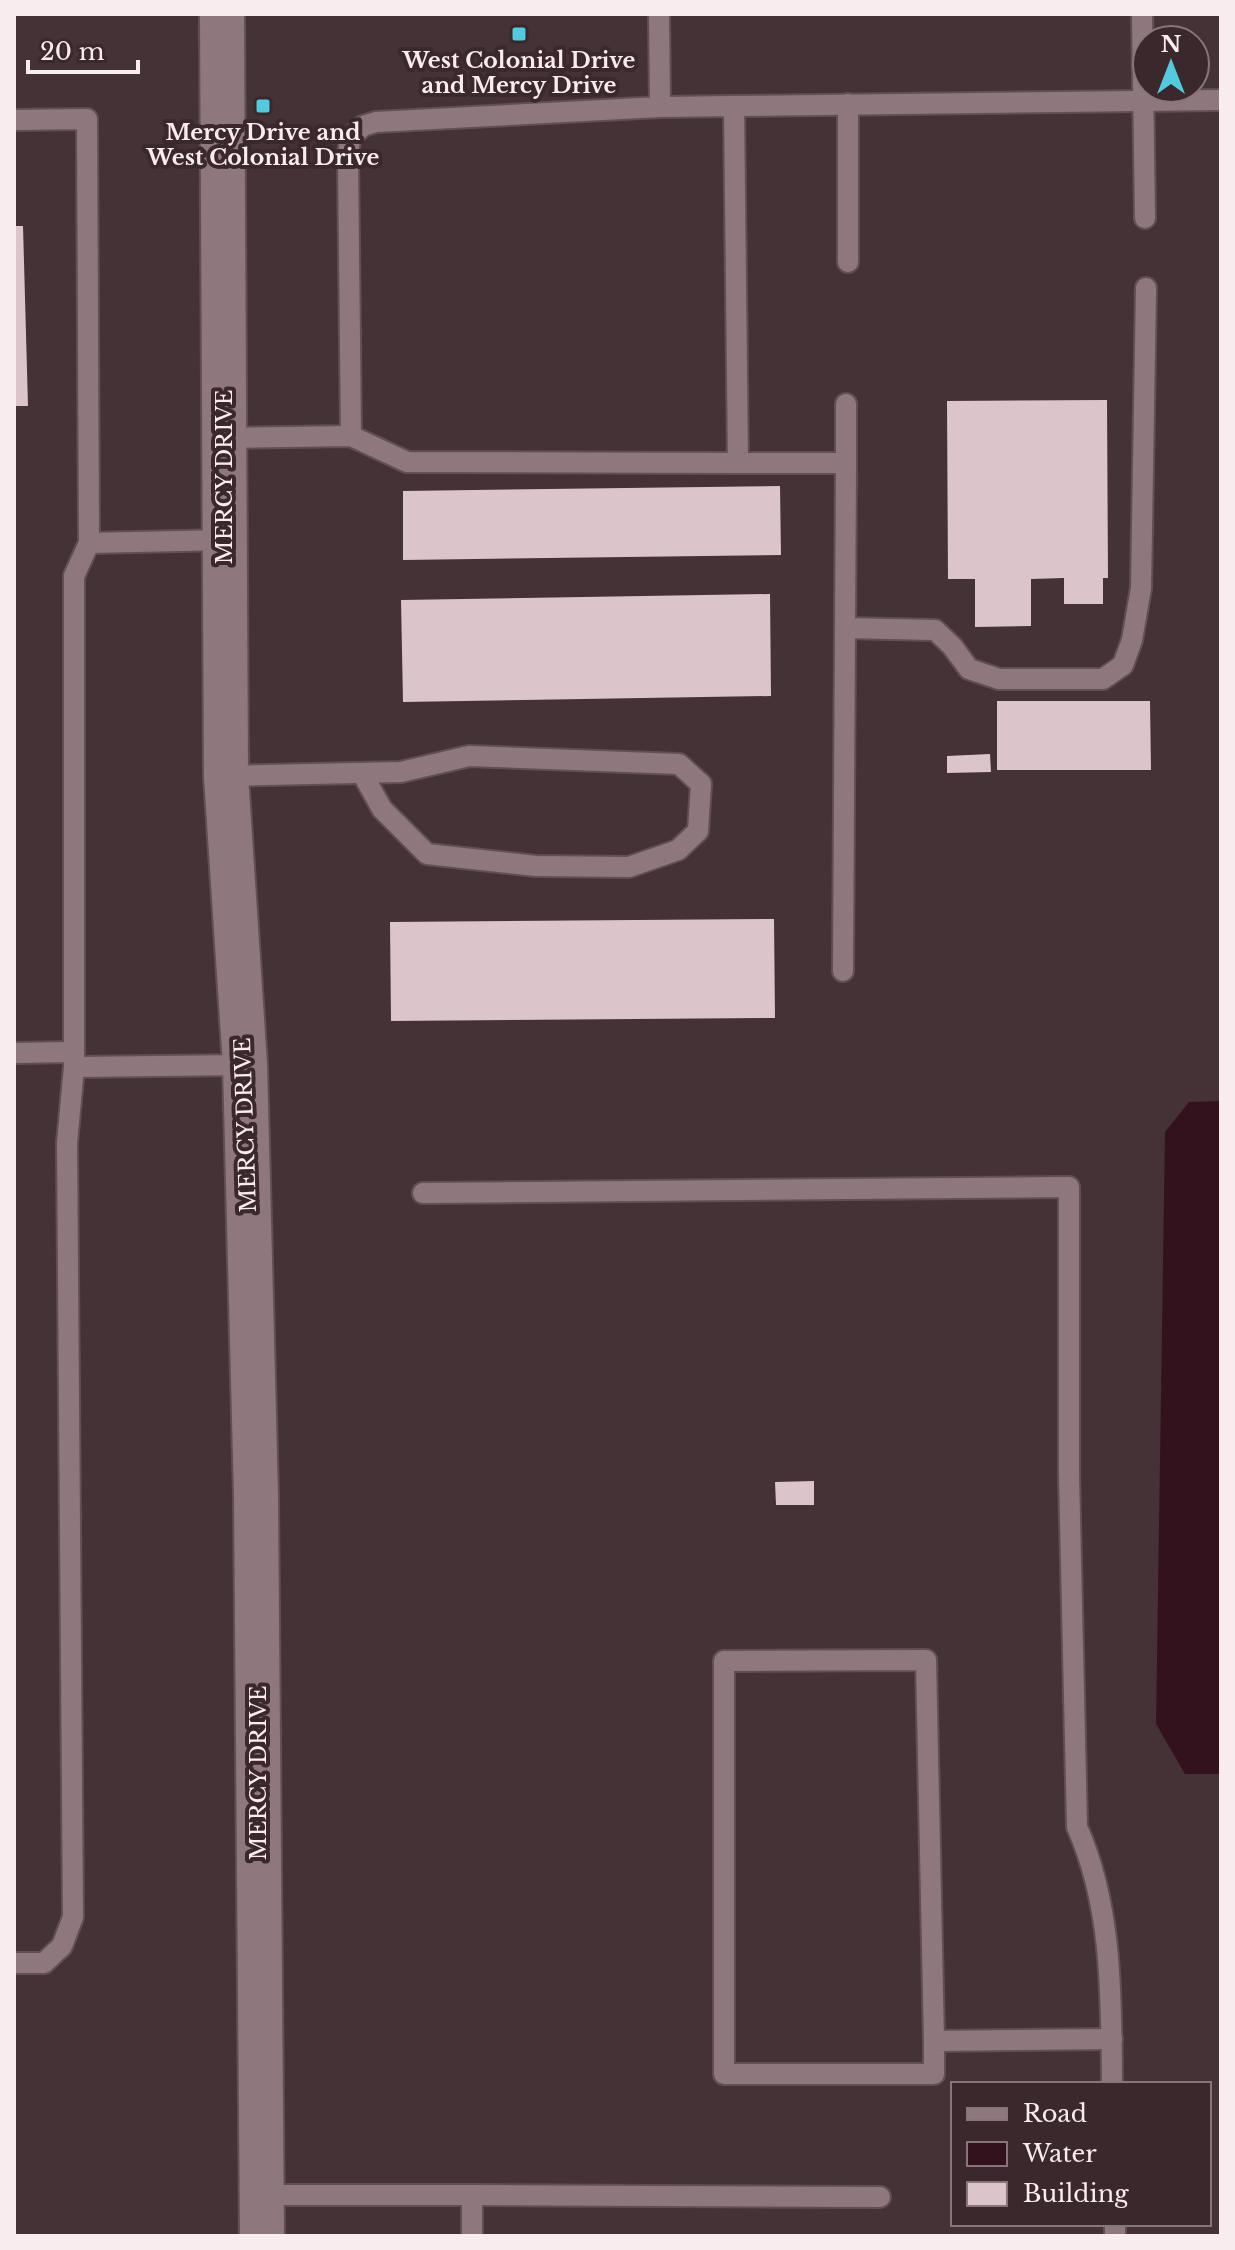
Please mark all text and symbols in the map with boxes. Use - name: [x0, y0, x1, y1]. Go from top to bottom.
- scale bar: [28, 24, 138, 74]
- north arrow: [1131, 24, 1211, 104]
- marker: West Colonial Drive and Mercy Drive: [510, 25, 528, 43]
- text: N: [1161, 31, 1182, 58]
- text: 20 m: [40, 37, 105, 66]
- place label: West Colonial Drive and Mercy Drive: [402, 47, 636, 99]
- marker: Mercy Drive and West Colonial Drive: [254, 97, 272, 115]
- place label: Mercy Drive and West Colonial Drive: [146, 119, 380, 171]
- street label: MERCY DRIVE: [211, 389, 238, 565]
- street label: MERCY DRIVE: [229, 1037, 262, 1213]
- street label: MERCY DRIVE: [245, 1685, 272, 1861]
- legend: [951, 2082, 1211, 2226]
- text: Road: [1023, 2099, 1087, 2128]
- text: Water: [1022, 2139, 1097, 2168]
- text: Building: [1023, 2179, 1129, 2208]

